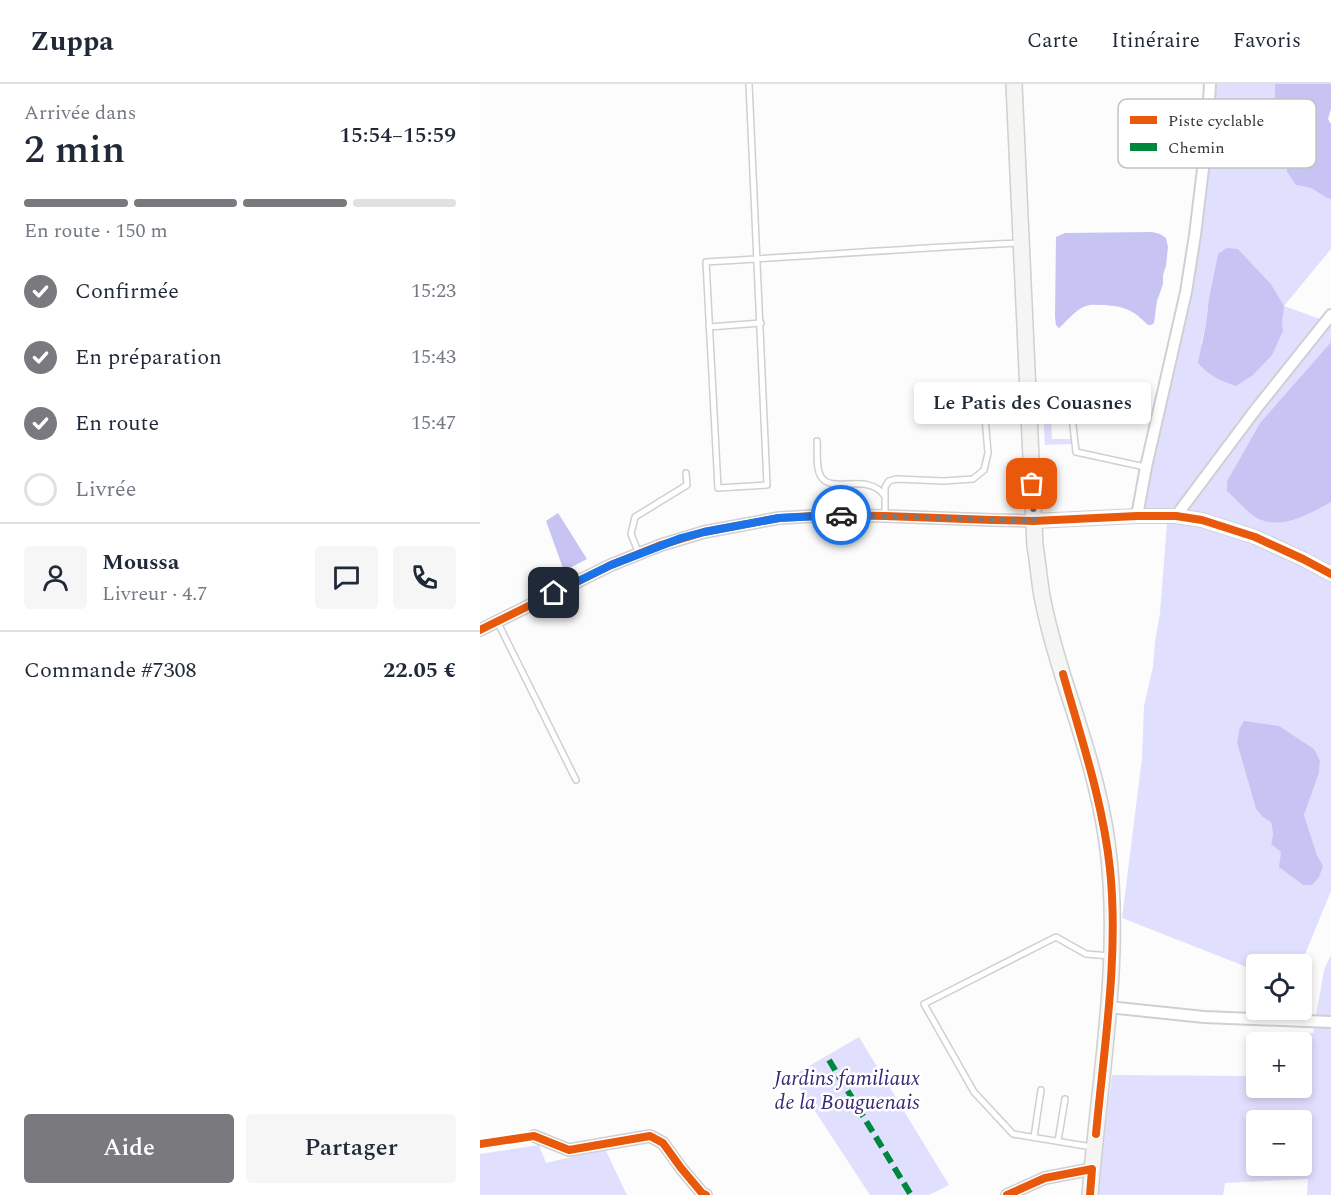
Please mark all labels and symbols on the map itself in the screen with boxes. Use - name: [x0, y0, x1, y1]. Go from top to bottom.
- legend: [1118, 99, 1316, 168]
- text: Piste cyclable: [1168, 109, 1264, 133]
- text: Chemin: [1168, 136, 1225, 160]
- callout: Le Patis des Couasnes: [914, 382, 1150, 424]
- pin: [1006, 458, 1057, 509]
- courier: [811, 485, 871, 545]
- pin: [528, 567, 579, 618]
- park label: Jardins familiaux de la Bouguenais: [772, 1063, 920, 1119]

